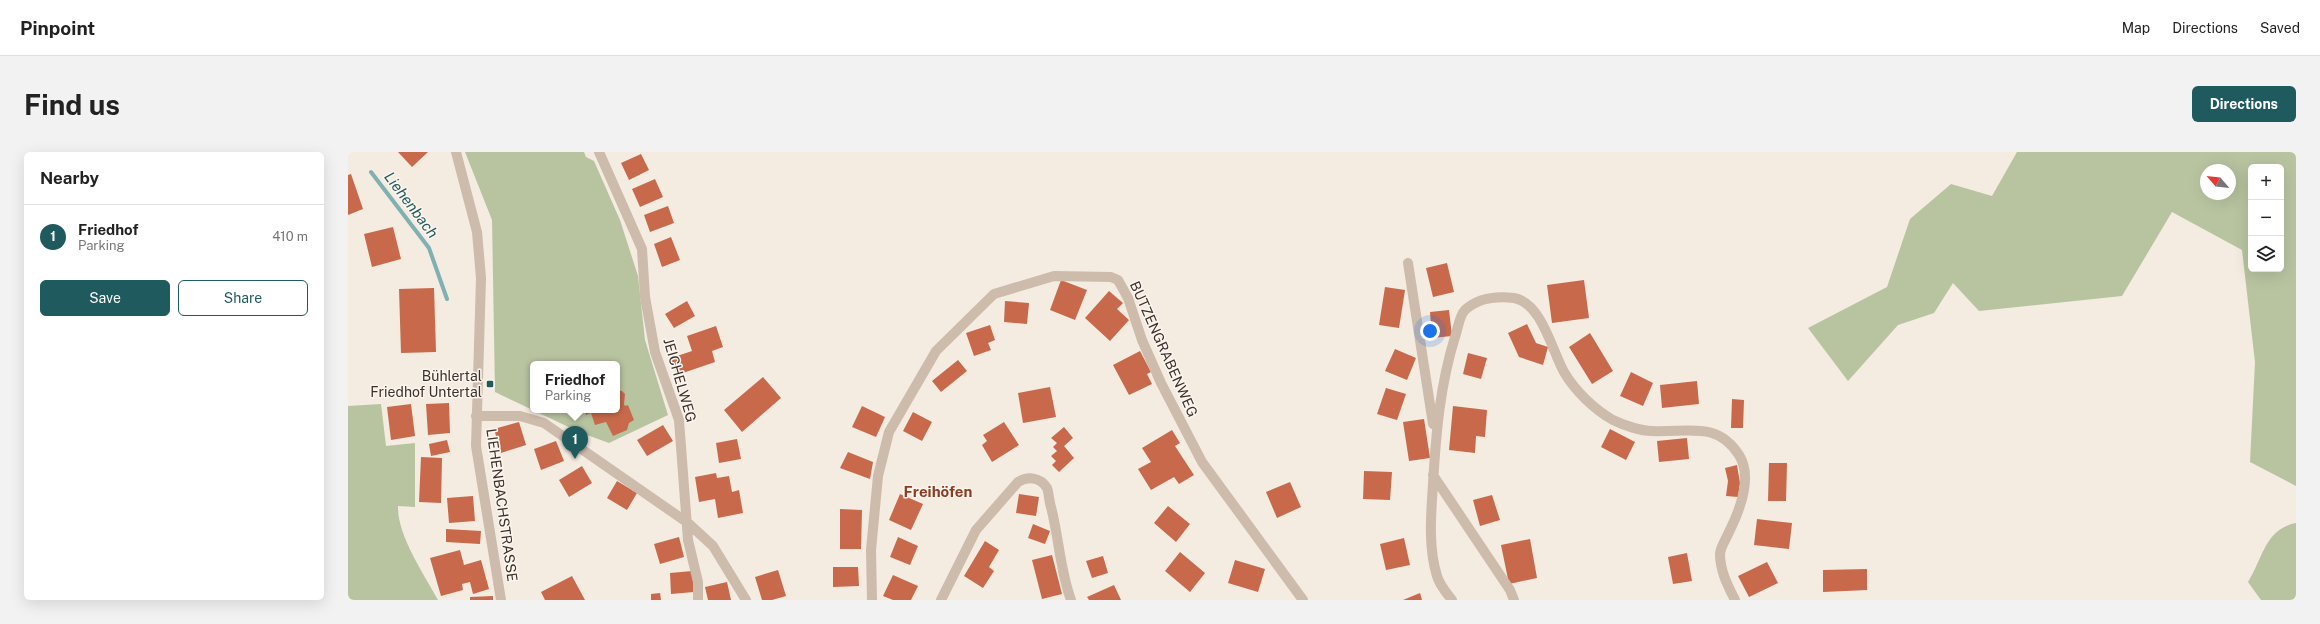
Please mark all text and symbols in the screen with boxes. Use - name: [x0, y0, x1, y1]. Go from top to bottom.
- text: Pinpoint: [20, 17, 95, 39]
- text: Map: [2122, 20, 2150, 36]
- text: Directions: [2172, 20, 2238, 36]
- text: Saved: [2260, 20, 2300, 36]
- button: Directions: [2192, 86, 2296, 122]
- text: Find us: [24, 88, 120, 121]
- north arrow: [2200, 164, 2236, 200]
- map controls: [2248, 164, 2284, 272]
- button: +: [2248, 164, 2284, 200]
- text: Nearby: [40, 168, 99, 188]
- water label: Liehenbach: [381, 168, 442, 241]
- button: −: [2248, 200, 2284, 236]
- text: Friedhof: [78, 221, 138, 238]
- text: 1: [50, 229, 56, 244]
- text: 410 m: [272, 229, 308, 244]
- button: layers: [2248, 236, 2284, 272]
- text: Parking: [78, 238, 125, 253]
- street label: BUTZENGRABENWEG: [1127, 279, 1201, 419]
- button: Save: [40, 280, 170, 316]
- button: Share: [178, 280, 308, 316]
- your location: [1420, 321, 1440, 341]
- street label: JEICHELWEG: [660, 336, 700, 424]
- popup: [530, 361, 620, 413]
- place label: Bühlertal Friedhof Untertal: [370, 368, 482, 400]
- text: Friedhof: [545, 371, 605, 388]
- marker: Bühlertal Friedhof Untertal: [485, 379, 495, 389]
- text: Parking: [545, 388, 591, 403]
- pin: 1: [562, 426, 588, 459]
- street label: LIEHENBACHSTRASSE: [483, 428, 521, 582]
- district label: Freihöfen: [904, 483, 973, 500]

